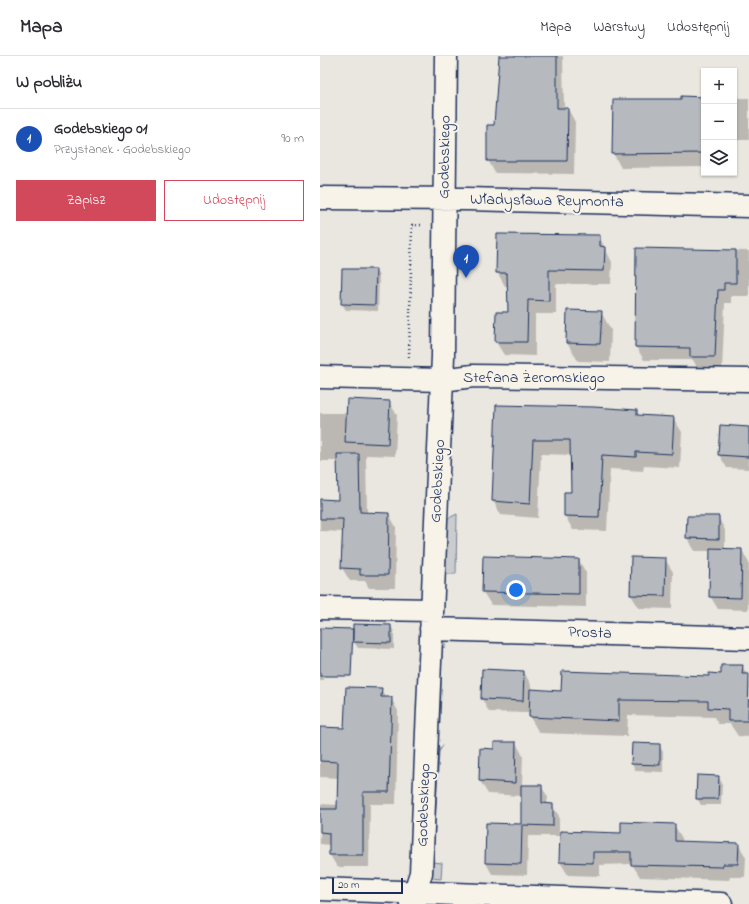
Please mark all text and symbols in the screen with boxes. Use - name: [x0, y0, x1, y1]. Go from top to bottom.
- text: Mapa: [20, 14, 62, 41]
- text: Mapa: [540, 17, 572, 38]
- text: Warstwy: [594, 17, 645, 38]
- text: Udostępnij: [667, 17, 729, 38]
- map controls: [701, 68, 737, 176]
- button: +: [701, 68, 737, 104]
- text: W pobliżu: [16, 70, 82, 95]
- button: −: [701, 104, 737, 140]
- street label: Godebskiego: [432, 115, 458, 199]
- text: Godebskiego 01: [54, 118, 147, 140]
- text: 1: [27, 129, 31, 148]
- text: 90 m: [281, 129, 304, 148]
- text: Przystanek · Godebskiego: [54, 140, 191, 159]
- button: layers: [701, 140, 737, 176]
- button: Zapisz: [16, 180, 156, 221]
- button: Udostępnij: [164, 180, 304, 221]
- street label: Władysława Reymonta: [470, 188, 624, 214]
- pin: 1: [453, 245, 479, 278]
- street label: Stefana Żeromskiego: [463, 366, 605, 390]
- street label: Godebskiego: [424, 439, 452, 523]
- your location: [506, 580, 526, 600]
- street label: Prosta: [568, 620, 612, 646]
- street label: Godebskiego: [411, 763, 437, 847]
- scale bar: [332, 876, 403, 895]
- text: 20 m: [338, 877, 360, 893]

